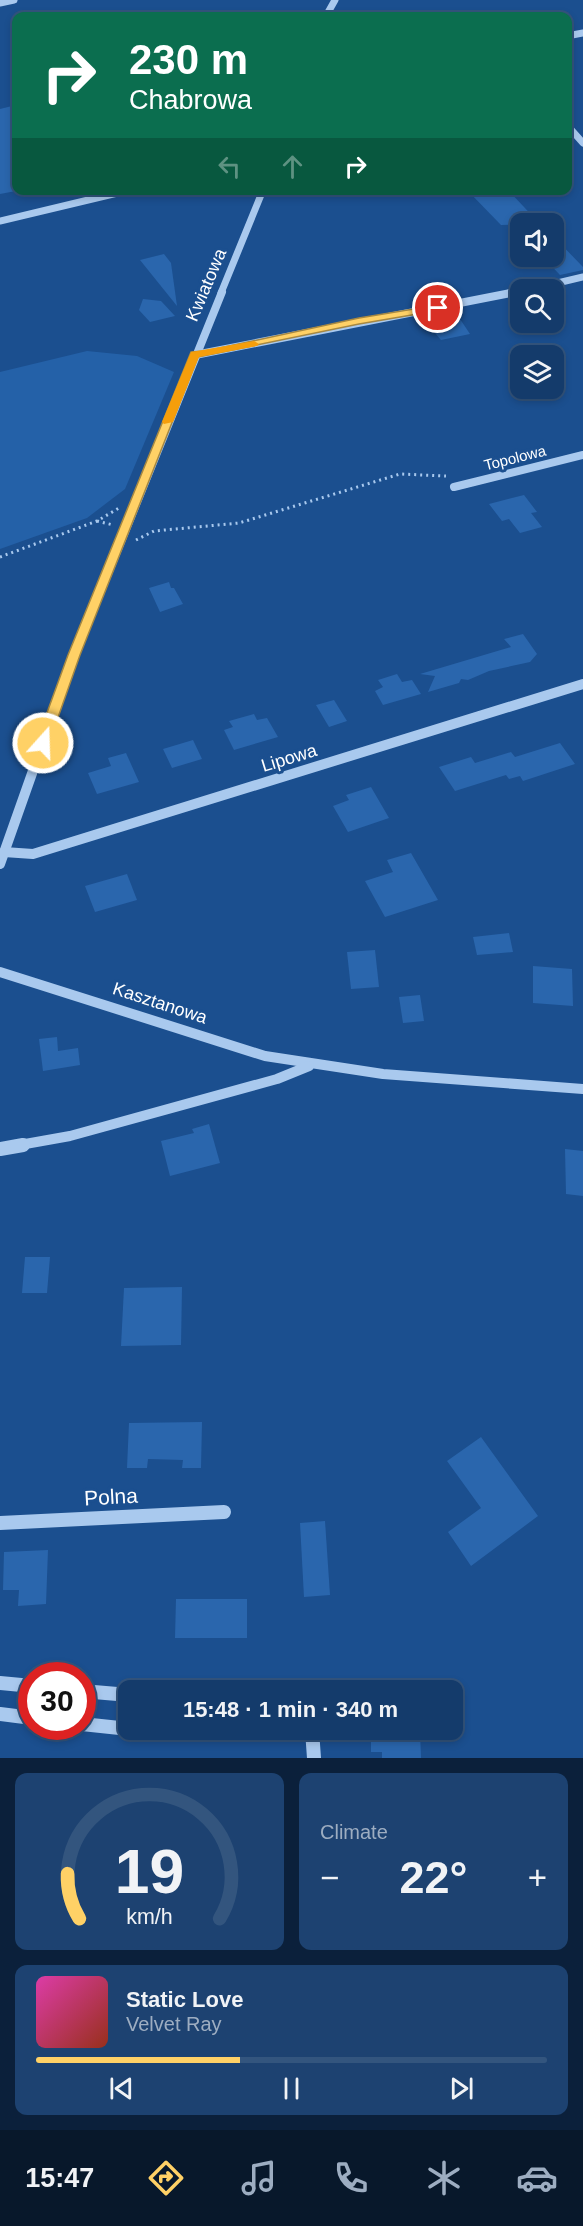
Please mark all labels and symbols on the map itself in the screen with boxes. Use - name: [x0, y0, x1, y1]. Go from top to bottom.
- street label: Kwiatowa: [182, 245, 231, 324]
- pin: [412, 282, 463, 333]
- street label: Topolowa: [482, 441, 548, 473]
- position arrow: [11, 711, 75, 775]
- street label: Lipowa: [259, 740, 320, 776]
- street label: Kasztanowa: [110, 978, 211, 1028]
- street label: Polna: [84, 1484, 139, 1509]
- speed limit sign: 30: [18, 1662, 96, 1740]

